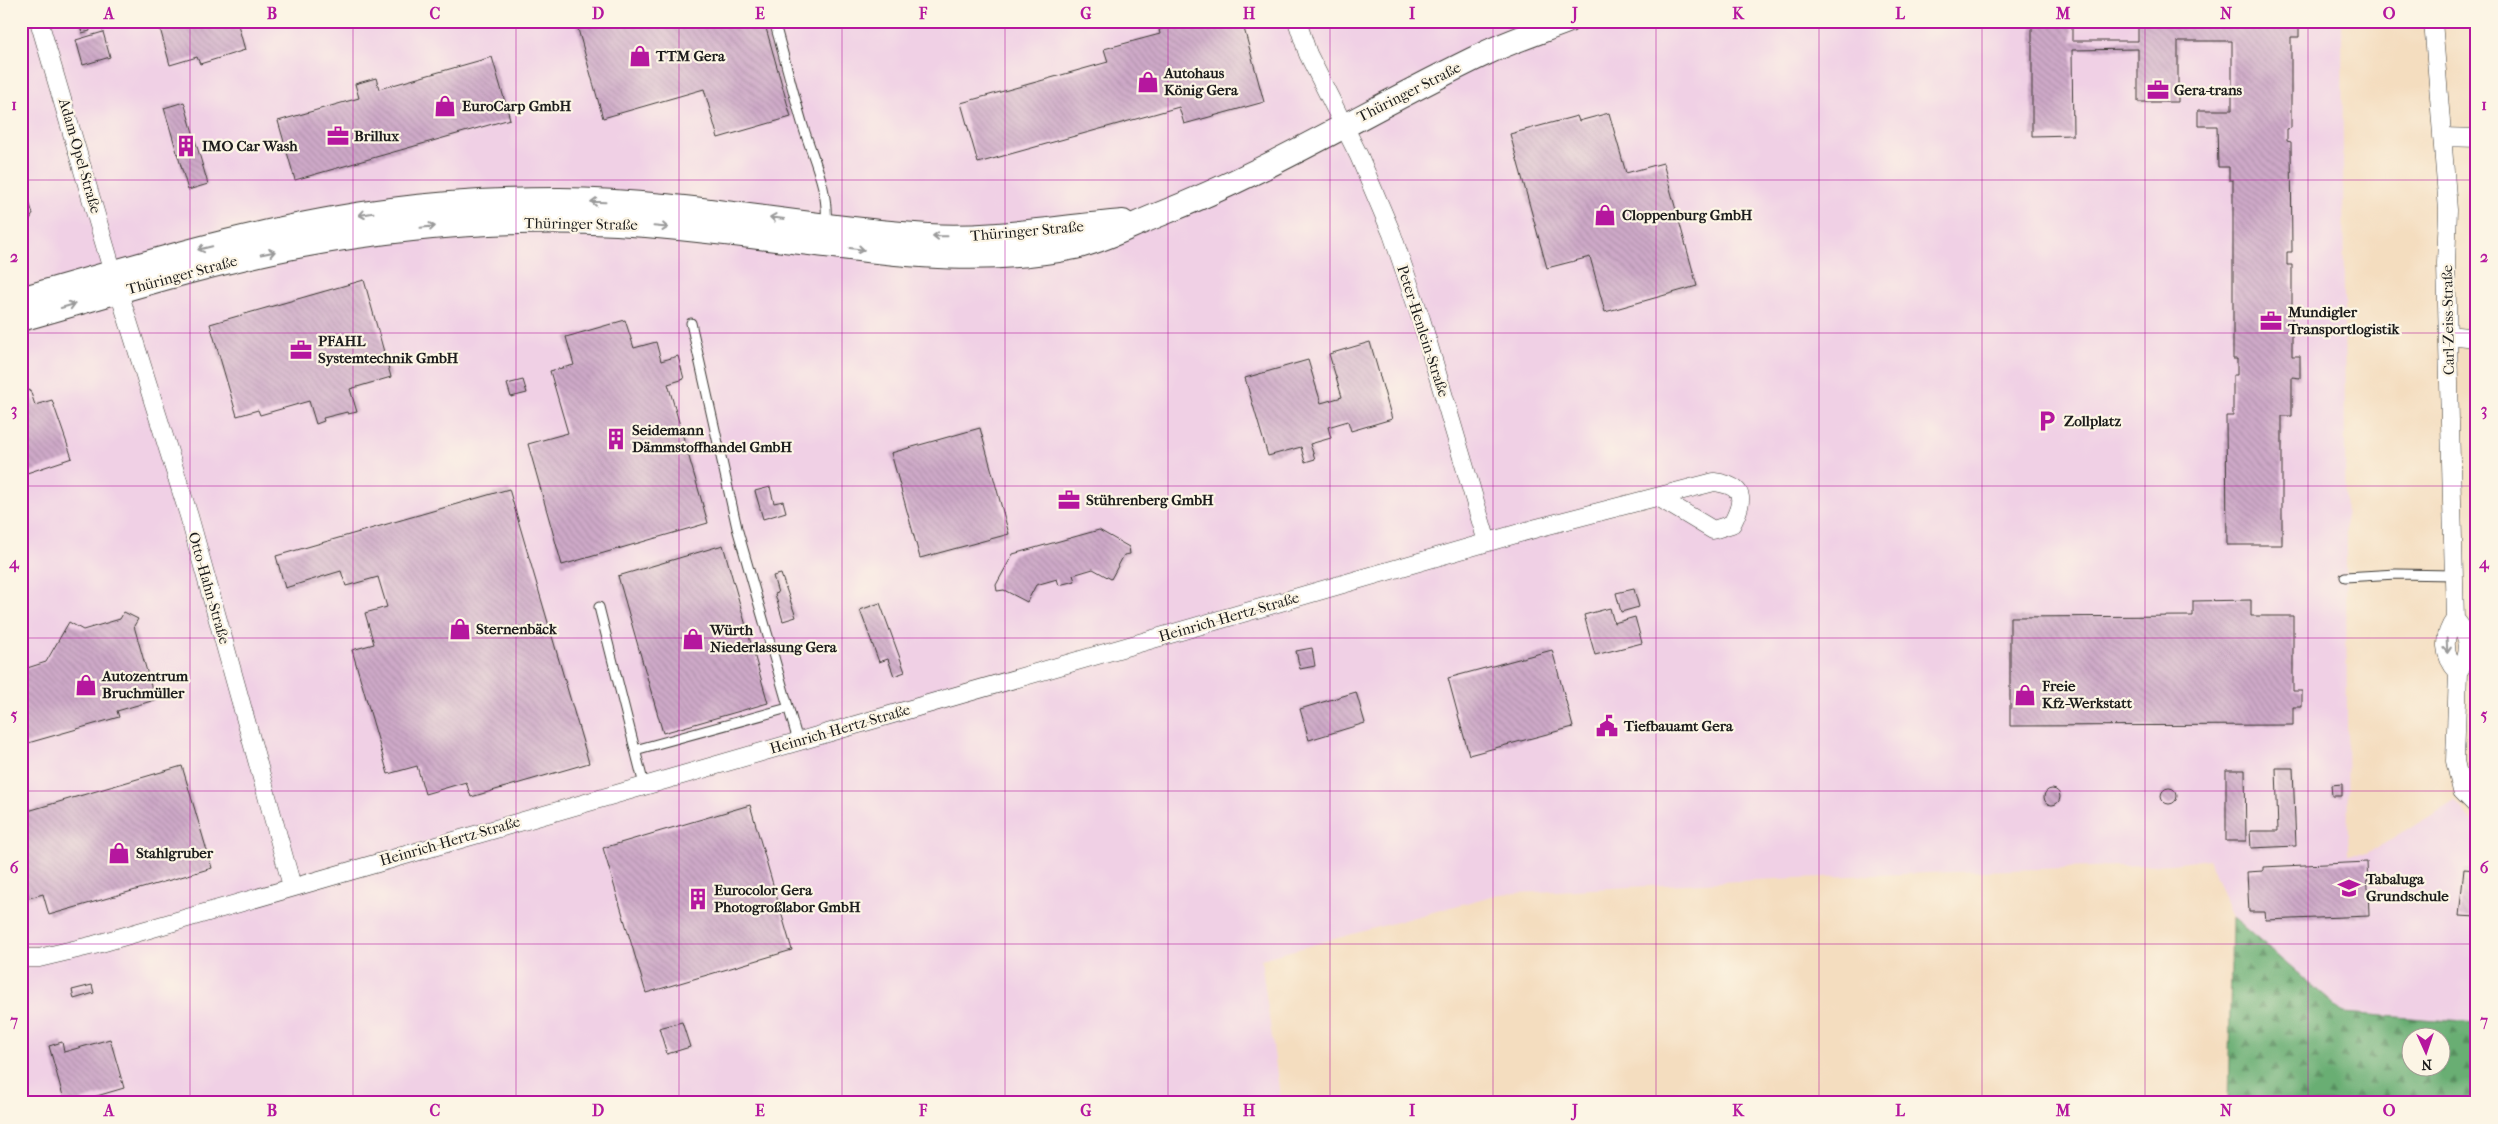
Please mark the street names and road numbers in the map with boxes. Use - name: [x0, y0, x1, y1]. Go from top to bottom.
- street label: Thüringer Straße: [1354, 58, 1464, 126]
- street label: Adam-Opel-Straße: [55, 95, 105, 216]
- street label: Thüringer Straße: [524, 214, 639, 234]
- street label: Thüringer Straße: [970, 217, 1085, 245]
- street label: Thüringer Straße: [125, 251, 240, 298]
- street label: Peter-Henlein-Straße: [1393, 263, 1453, 400]
- street label: Carl-Zeiss-Straße: [2438, 264, 2458, 375]
- street label: Otto-Hahn-Straße: [184, 530, 234, 647]
- street label: Heinrich-Hertz-Straße: [1157, 588, 1302, 646]
- street label: Heinrich-Hertz-Straße: [768, 700, 913, 758]
- street label: Heinrich-Hertz-Straße: [378, 812, 523, 870]

